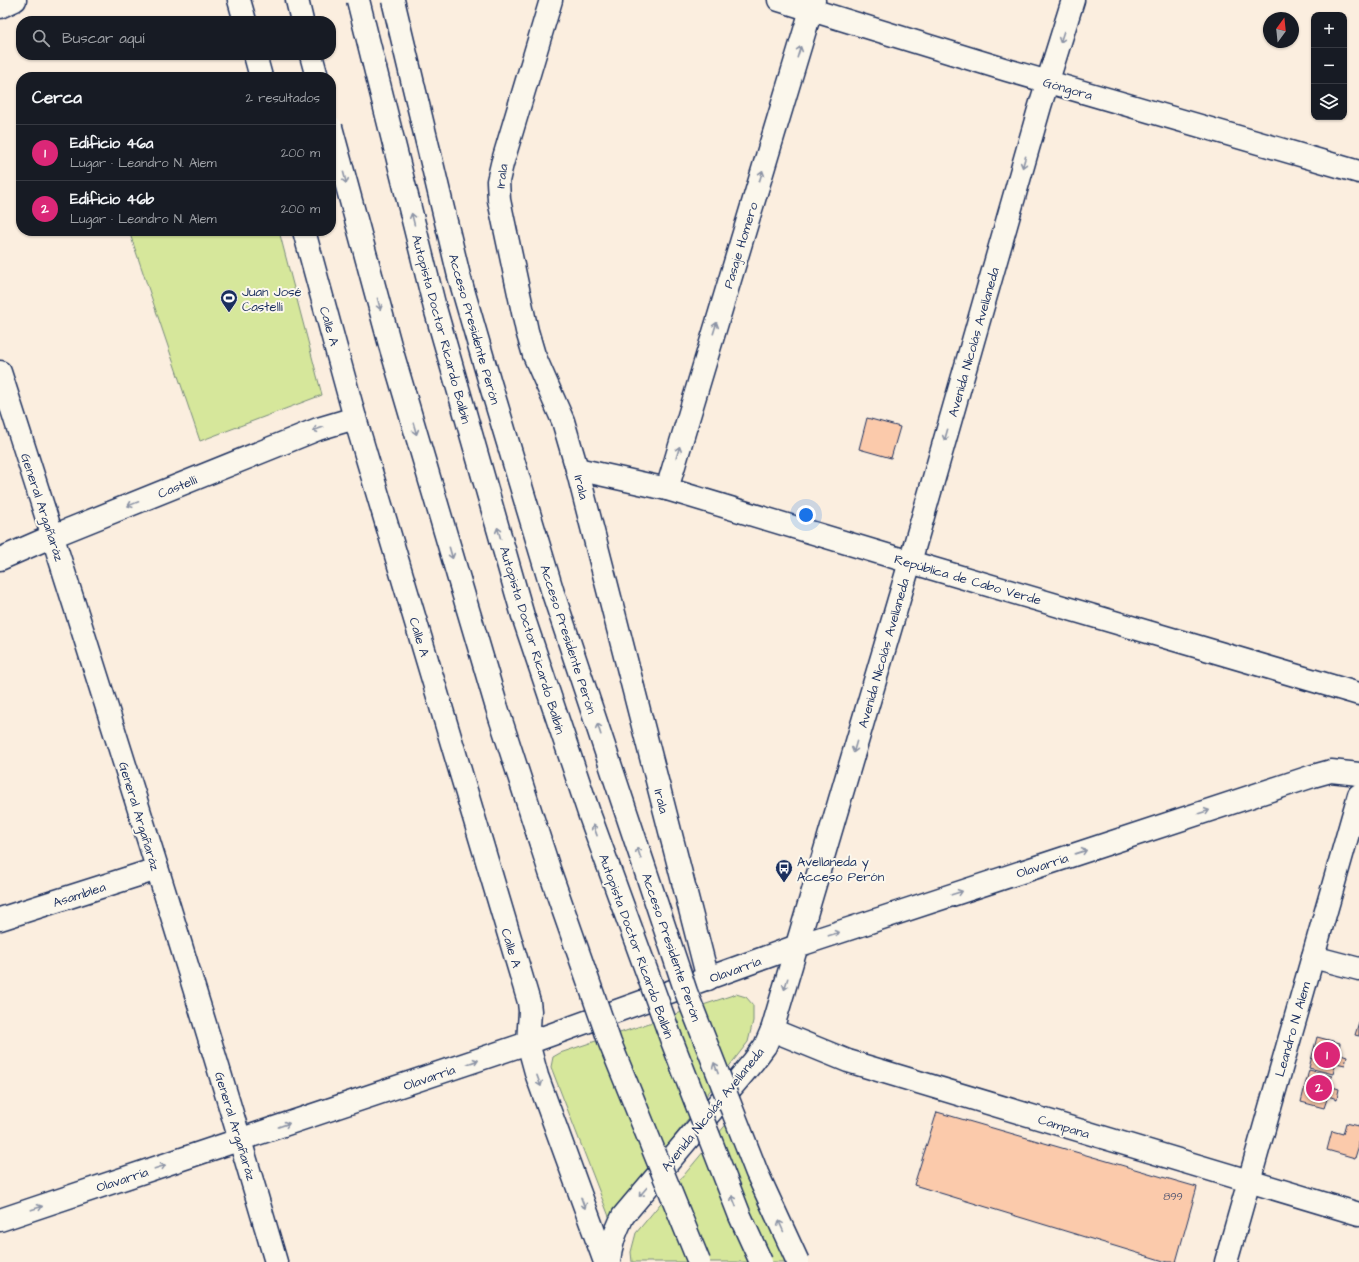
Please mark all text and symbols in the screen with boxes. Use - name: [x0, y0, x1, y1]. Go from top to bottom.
- north arrow: [1263, 12, 1299, 48]
- map controls: [1311, 12, 1347, 120]
- button: +: [1311, 12, 1347, 48]
- search box: [16, 16, 336, 60]
- icon: search: [30, 27, 52, 49]
- text: Buscar aquí: [62, 28, 144, 49]
- one-way arrow: [1057, 31, 1065, 43]
- one-way arrow: [796, 46, 803, 59]
- button: −: [1311, 48, 1347, 84]
- street label: Góngora: [1041, 73, 1095, 106]
- button: layers: [1311, 84, 1347, 120]
- text: Cerca: [32, 86, 82, 110]
- text: 2 resultados: [246, 89, 320, 107]
- text: Edificio 46a: [70, 133, 153, 154]
- text: 1: [44, 144, 46, 162]
- text: 200 m: [281, 144, 320, 162]
- text: Lugar · Leandro N. Alem: [70, 154, 217, 172]
- one-way arrow: [1020, 155, 1027, 168]
- street label: Irala: [492, 163, 512, 189]
- one-way arrow: [758, 170, 765, 183]
- one-way arrow: [342, 172, 349, 185]
- text: Edificio 46b: [70, 189, 154, 210]
- street label: Pasaje Homero: [719, 199, 763, 291]
- text: 2: [41, 200, 49, 218]
- text: 200 m: [281, 200, 320, 218]
- text: Lugar · Leandro N. Alem: [70, 210, 217, 228]
- one-way arrow: [408, 213, 416, 226]
- street label: Autopista Doctor Ricardo Balbín: [407, 233, 475, 426]
- street label: Acceso Presidente Perón: [444, 252, 504, 407]
- street label: Avenida Nicolás Avellaneda: [944, 265, 1004, 419]
- place label: Juan José Castelli: [242, 283, 302, 316]
- sports icon: Juan José Castelli: [219, 288, 239, 313]
- one-way arrow: [376, 297, 383, 310]
- street label: Calle A: [315, 304, 343, 349]
- one-way arrow: [712, 321, 719, 334]
- one-way arrow: [412, 422, 419, 435]
- one-way arrow: [312, 426, 325, 433]
- one-way arrow: [942, 428, 949, 441]
- one-way arrow: [675, 446, 682, 459]
- street label: General Argañaráz: [15, 451, 68, 565]
- street label: Castelli: [155, 471, 200, 503]
- street label: Irala: [569, 473, 593, 502]
- one-way arrow: [127, 500, 139, 508]
- your location: [796, 505, 816, 525]
- one-way arrow: [495, 527, 502, 540]
- street label: Autopista Doctor Ricardo Balbín: [495, 544, 569, 737]
- one-way arrow: [448, 547, 455, 560]
- street label: República de Cabo Verde: [892, 550, 1043, 610]
- street label: Acceso Presidente Perón: [535, 562, 601, 717]
- street label: Avenida Nicolás Avellaneda: [854, 576, 914, 730]
- street label: Calle A: [405, 615, 434, 660]
- one-way arrow: [594, 724, 602, 736]
- one-way arrow: [851, 741, 858, 754]
- street label: General Argañaráz: [113, 760, 164, 874]
- street label: Irala: [649, 787, 673, 816]
- one-way arrow: [1198, 807, 1210, 815]
- one-way arrow: [590, 824, 598, 836]
- one-way arrow: [635, 847, 643, 859]
- one-way arrow: [1074, 848, 1086, 856]
- street label: Olavarría: [1014, 849, 1071, 883]
- street label: Autopista Doctor Ricardo Balbín: [594, 851, 678, 1042]
- place label: Avellaneda y Acceso Perón: [797, 853, 885, 886]
- bus stop icon: Avellaneda y Acceso Perón: [774, 858, 794, 883]
- street label: Acceso Presidente Perón: [637, 871, 705, 1024]
- street label: Asamblea: [51, 878, 108, 912]
- one-way arrow: [951, 889, 964, 896]
- street label: Calle A: [497, 926, 526, 971]
- one-way arrow: [827, 930, 840, 937]
- street label: Olavarría: [707, 952, 764, 988]
- one-way arrow: [782, 977, 789, 990]
- street label: Leandro N. Alem: [1271, 979, 1315, 1079]
- pin: 1: [1314, 1040, 1340, 1070]
- street label: Avenida Nicolás Avellaneda: [657, 1044, 769, 1175]
- one-way arrow: [467, 1058, 480, 1065]
- street label: Olavarría: [401, 1061, 458, 1095]
- one-way arrow: [711, 1062, 719, 1074]
- street label: General Argañaráz: [209, 1070, 260, 1184]
- pin: 2: [1306, 1073, 1332, 1103]
- one-way arrow: [535, 1075, 543, 1087]
- street label: Campana: [1036, 1111, 1092, 1143]
- one-way arrow: [277, 1121, 289, 1129]
- one-way arrow: [154, 1162, 166, 1170]
- street label: Olavarría: [94, 1163, 151, 1197]
- one-way arrow: [639, 1187, 648, 1197]
- house number: 899: [1163, 1189, 1183, 1204]
- one-way arrow: [730, 1195, 738, 1207]
- one-way arrow: [580, 1197, 588, 1209]
- one-way arrow: [31, 1203, 43, 1211]
- one-way arrow: [777, 1221, 785, 1233]

